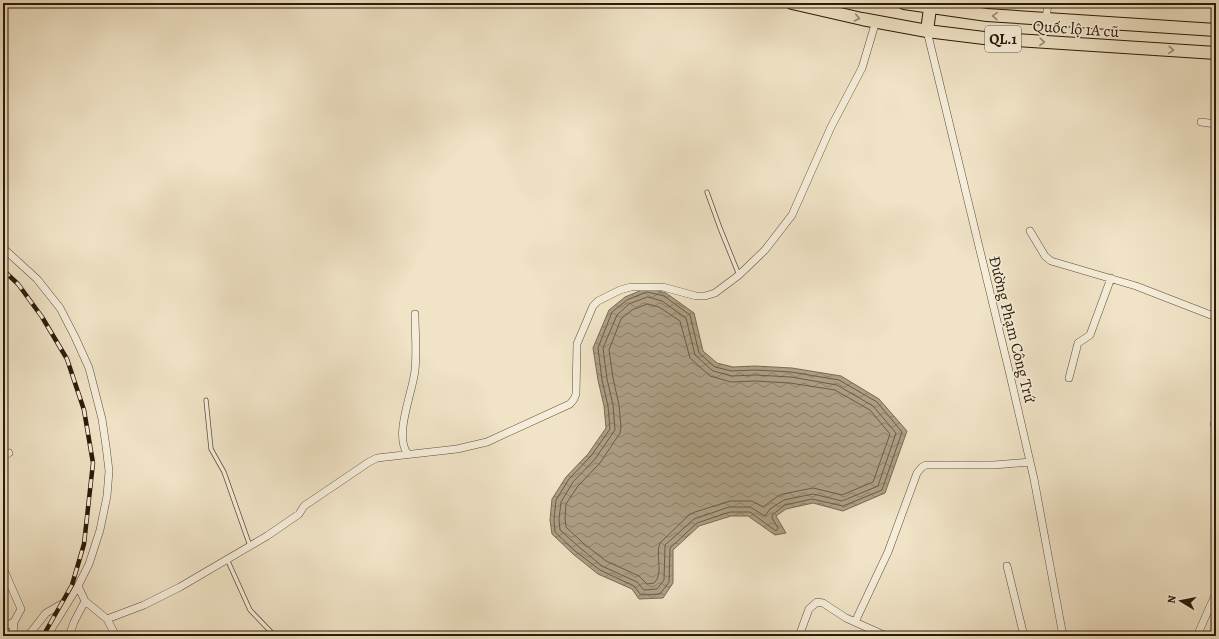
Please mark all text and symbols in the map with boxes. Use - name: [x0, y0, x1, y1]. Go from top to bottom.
- one-way arrow: [992, 11, 999, 20]
- one-way arrow: [854, 13, 861, 21]
- street label: Quốc lộ 1A cũ: [1032, 15, 1120, 43]
- road number: QL.1: [985, 26, 1021, 52]
- one-way arrow: [1039, 37, 1045, 46]
- one-way arrow: [1168, 46, 1174, 55]
- street label: Đường Phạm Công Trứ: [983, 254, 1041, 405]
- north arrow: [1161, 581, 1201, 621]
- text: N: [1164, 594, 1180, 605]

